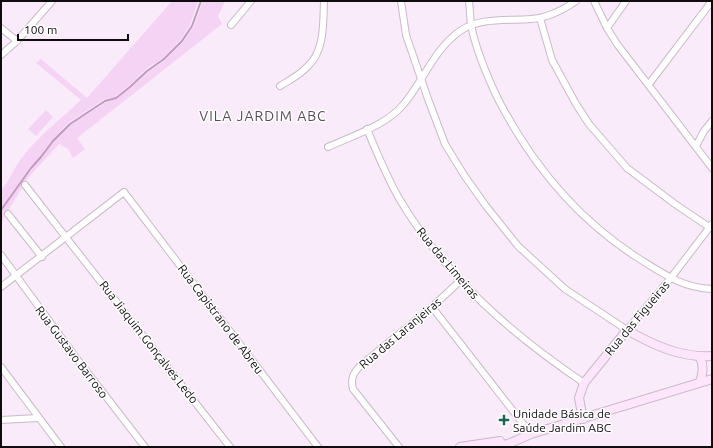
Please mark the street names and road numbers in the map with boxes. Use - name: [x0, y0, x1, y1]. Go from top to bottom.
- street label: Rua das Limeiras: [414, 225, 482, 301]
- street label: Rua Capistrano de Abreu: [176, 262, 266, 376]
- street label: Rua Jiaquim Gonçalves Ledo: [97, 278, 201, 406]
- street label: Rua das Figueiras: [602, 278, 672, 358]
- street label: Rua das Laranjeiras: [357, 295, 443, 371]
- street label: Rua Gustavo Barroso: [33, 303, 111, 401]

